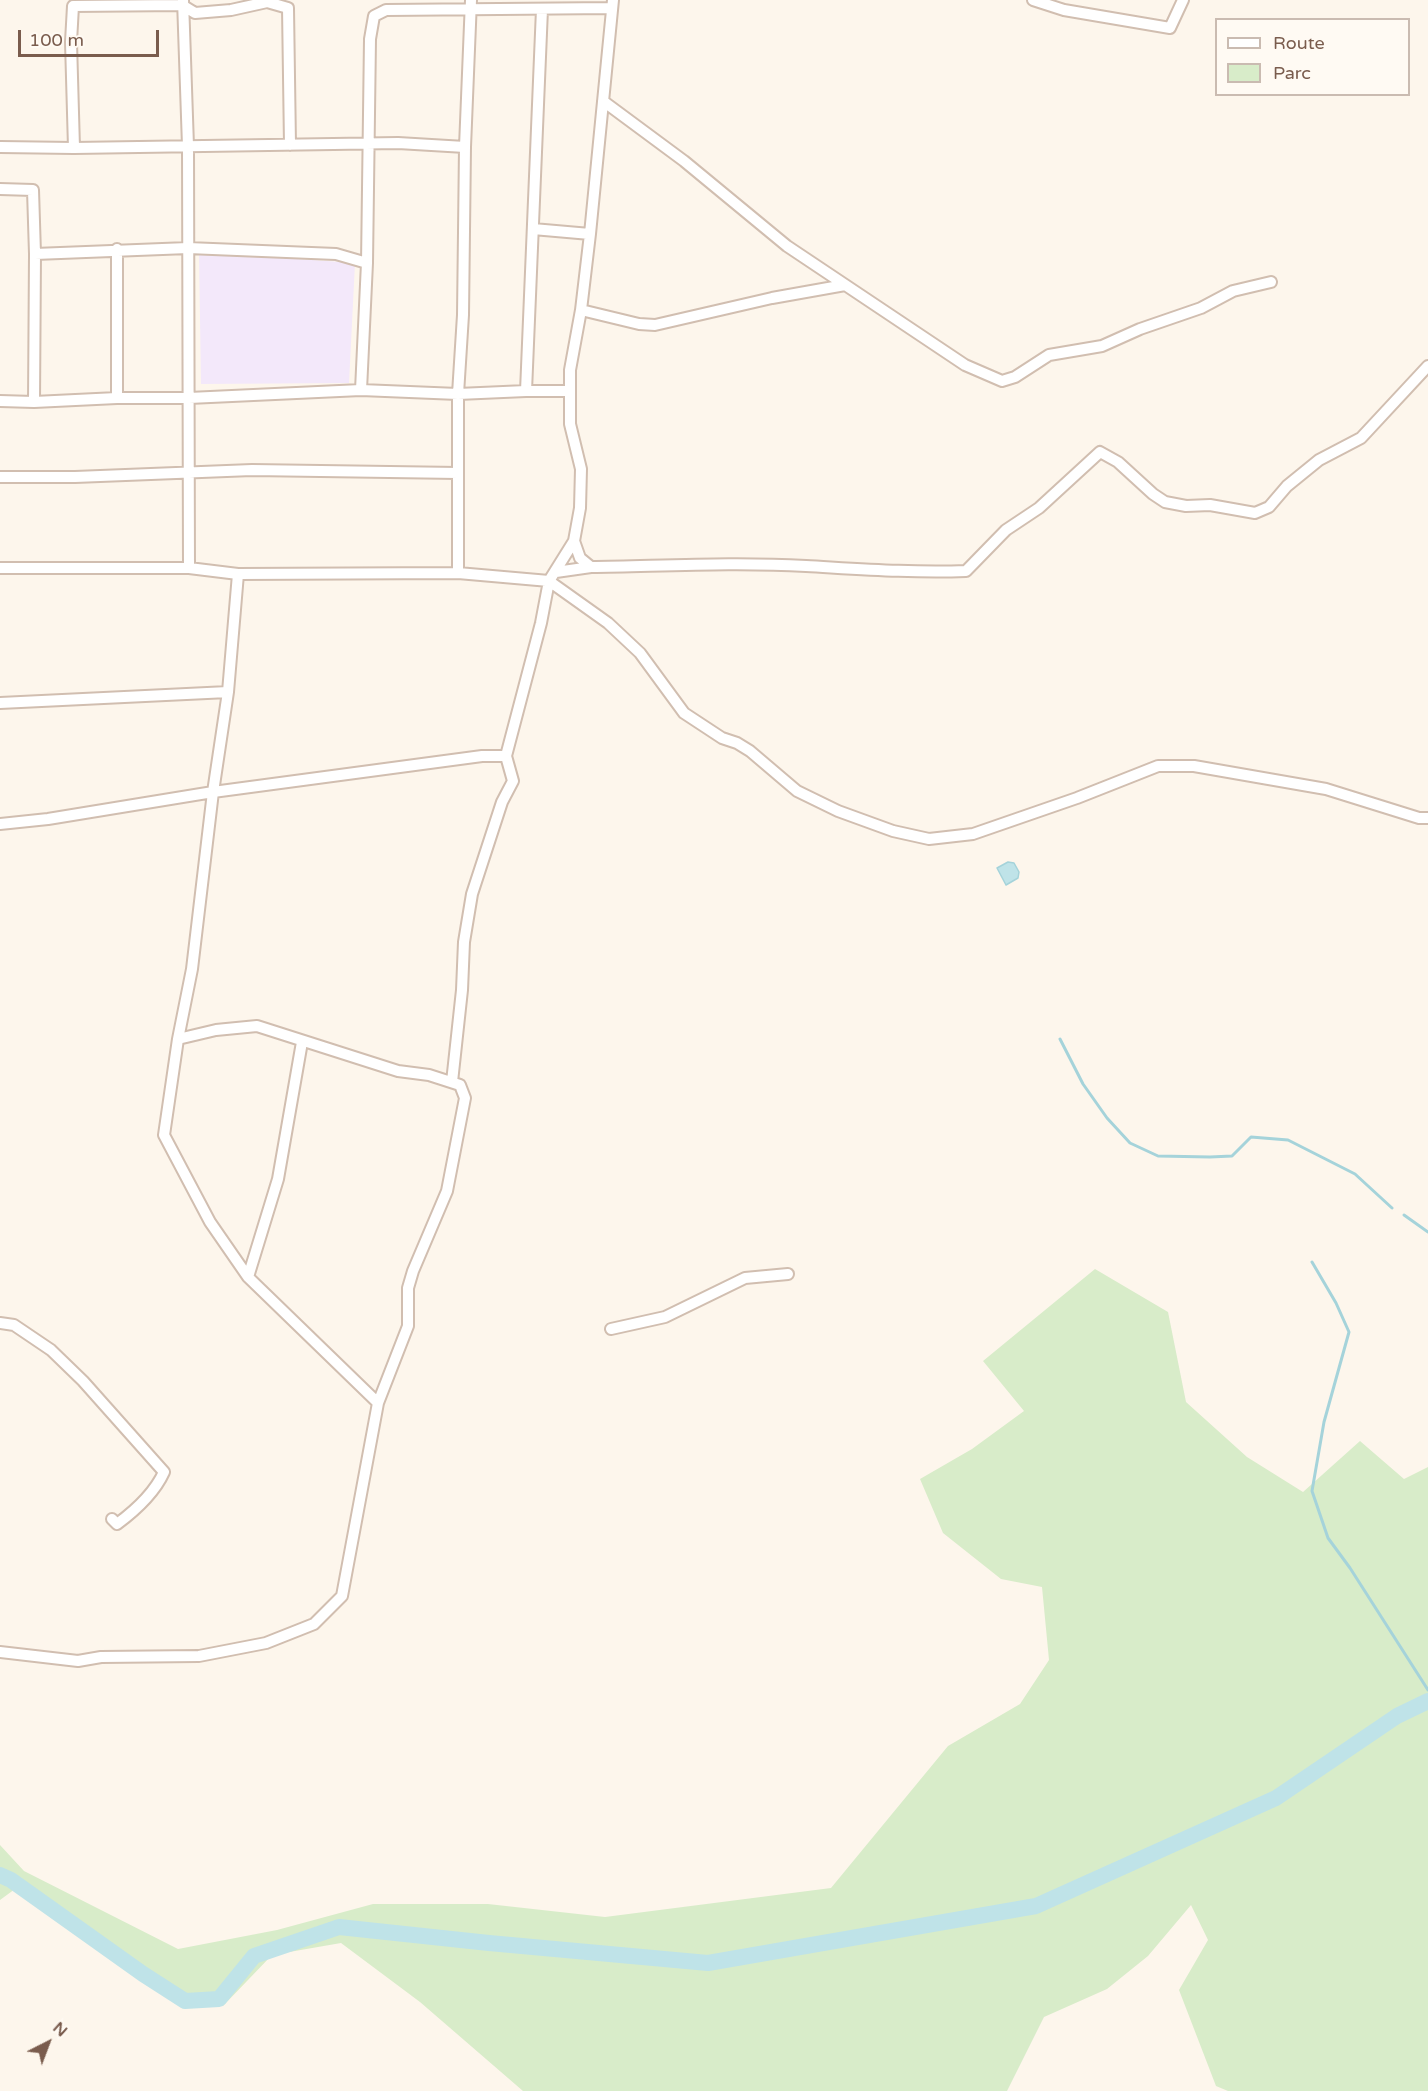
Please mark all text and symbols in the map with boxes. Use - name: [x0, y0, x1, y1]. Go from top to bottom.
- scale bar: [21, 18, 162, 56]
- legend: [1215, 18, 1410, 96]
- text: 100 m: [29, 29, 84, 51]
- text: Route: [1273, 32, 1325, 54]
- text: Parc: [1273, 62, 1311, 84]
- north arrow: [18, 2013, 78, 2073]
- text: N: [49, 2018, 72, 2041]

